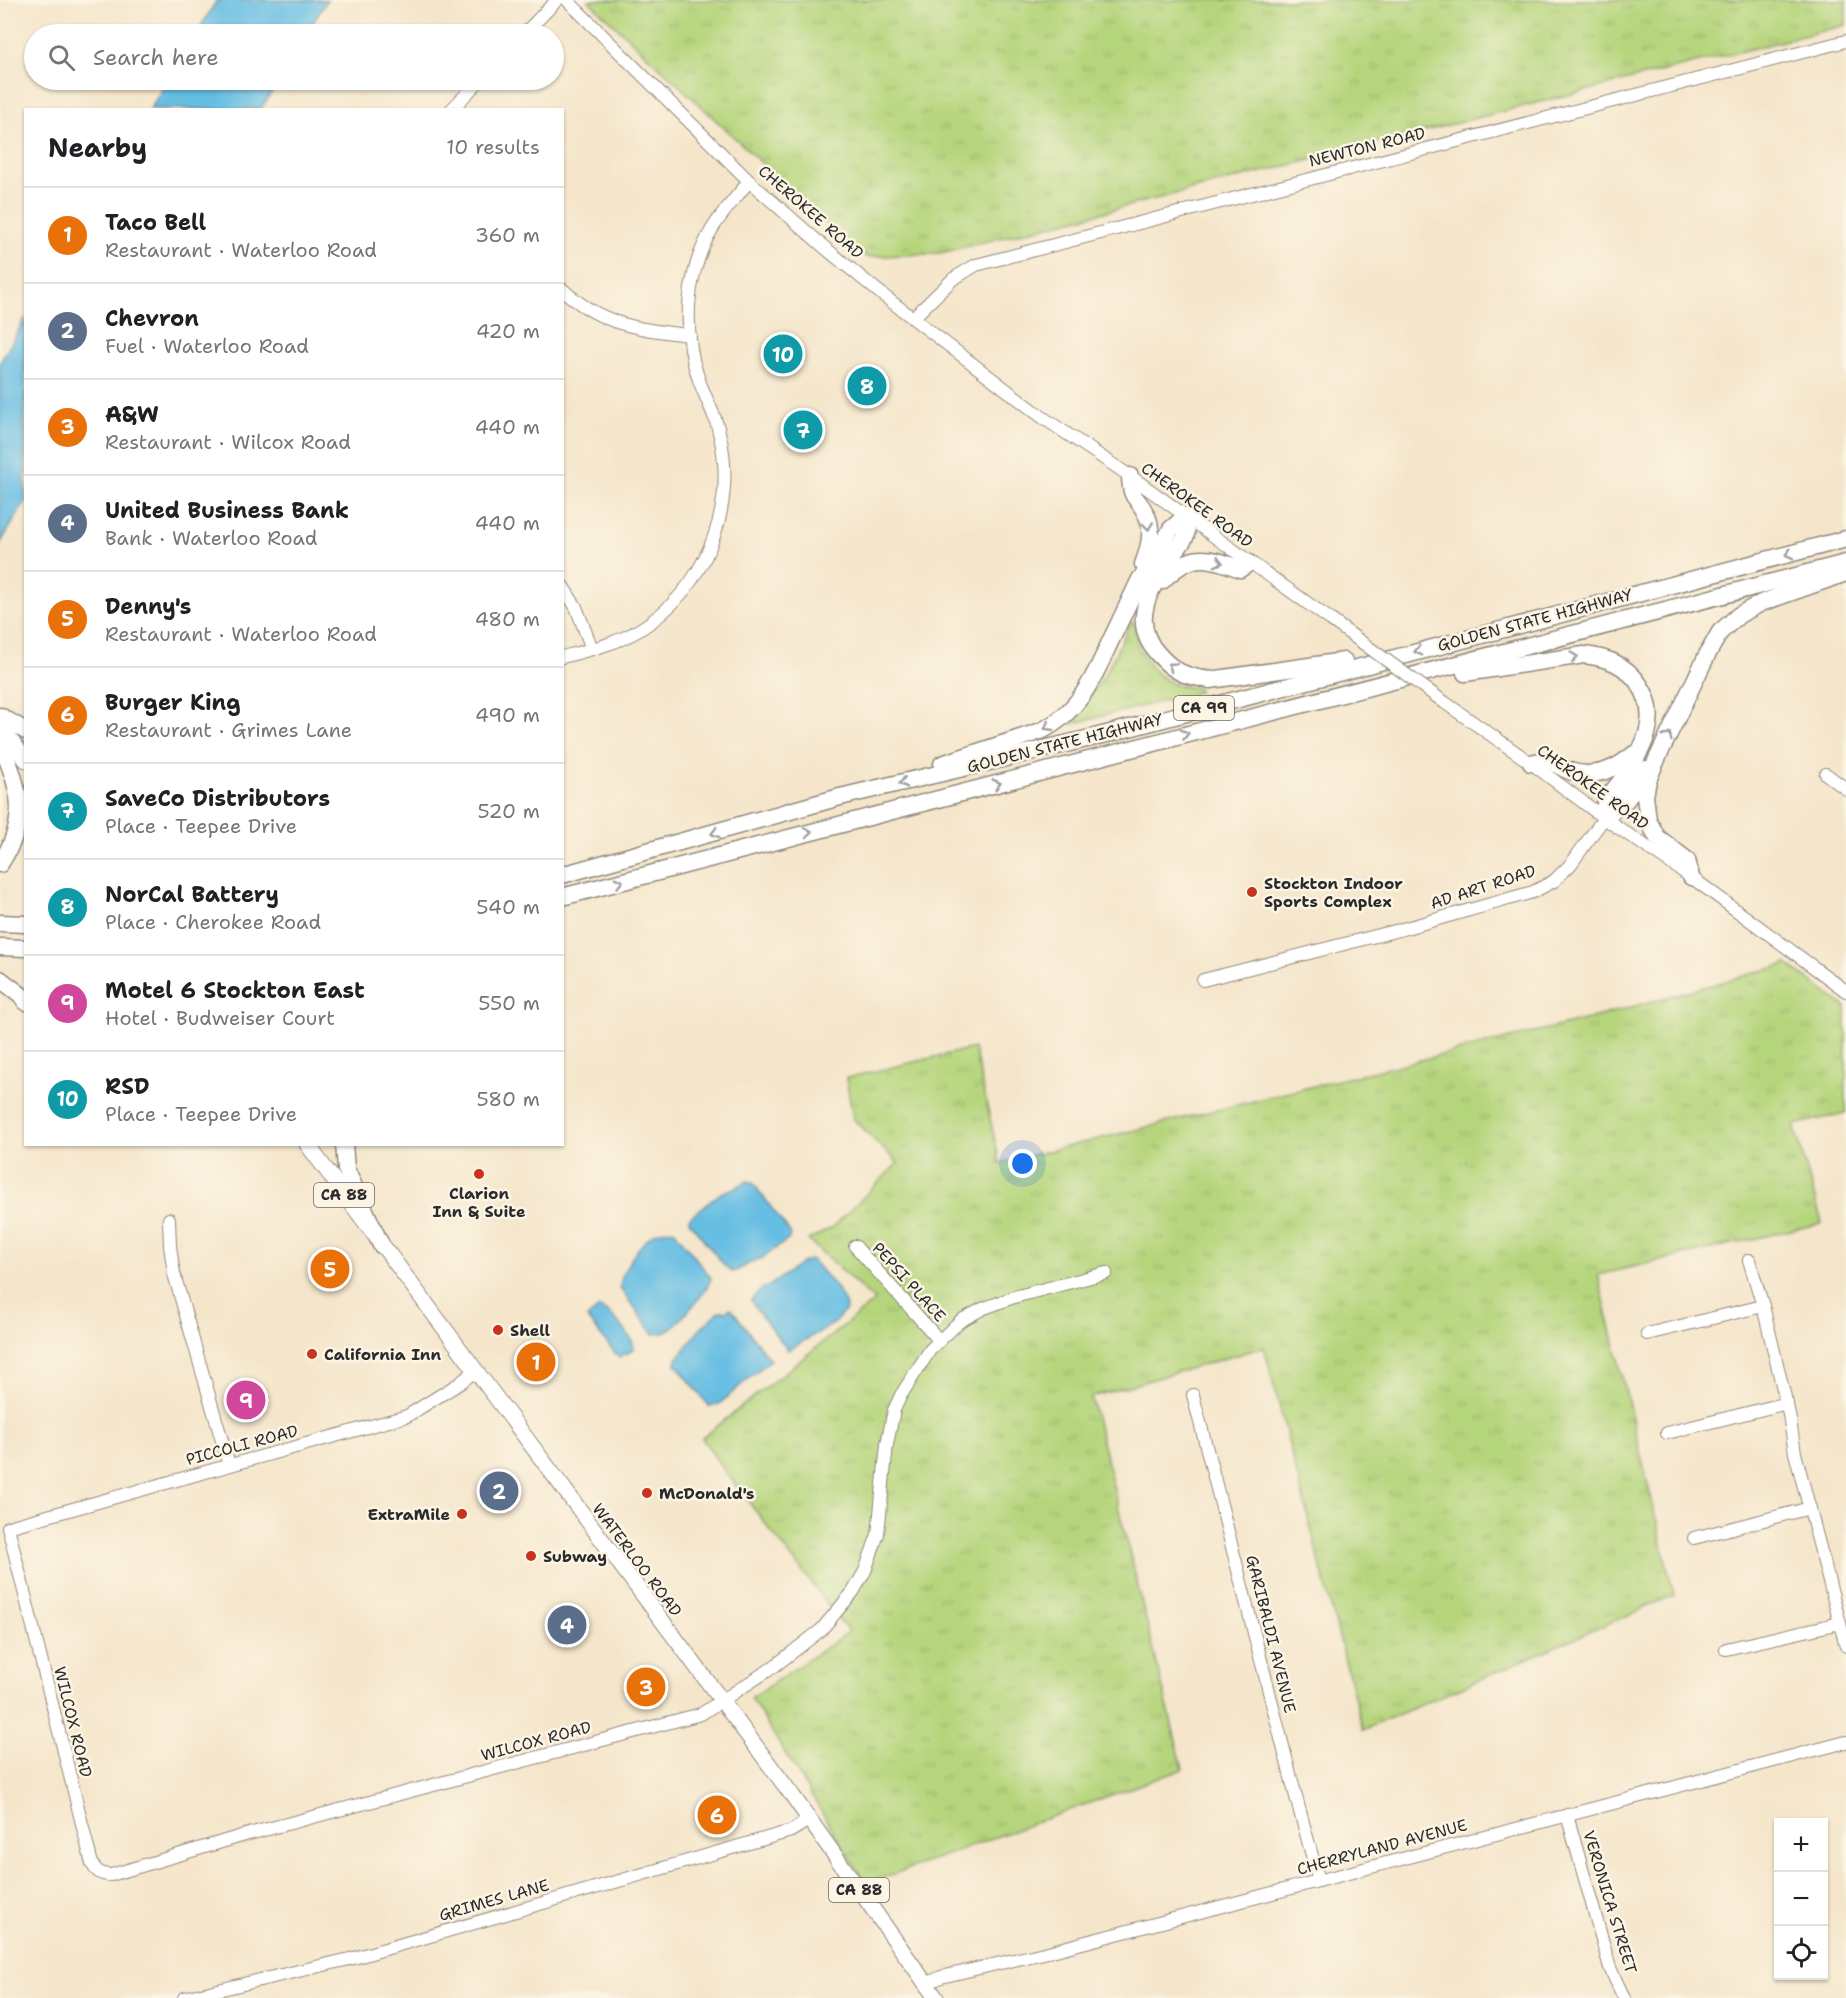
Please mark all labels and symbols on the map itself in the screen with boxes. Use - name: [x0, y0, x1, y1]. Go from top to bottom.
- street label: NEWTON ROAD: [1307, 122, 1427, 172]
- street label: CHEROKEE ROAD: [754, 161, 868, 263]
- pin: 10: [764, 332, 802, 376]
- pin: 8: [848, 364, 886, 408]
- pin: 7: [784, 408, 822, 452]
- street label: CHEROKEE ROAD: [1137, 457, 1257, 553]
- one-way arrow: [1142, 521, 1154, 531]
- one-way arrow: [1785, 547, 1795, 559]
- one-way arrow: [1214, 554, 1224, 567]
- street label: GOLDEN STATE HIGHWAY: [1435, 584, 1635, 656]
- one-way arrow: [1413, 644, 1424, 656]
- one-way arrow: [1569, 651, 1578, 663]
- one-way arrow: [1168, 663, 1179, 674]
- road number: CA 99: [1174, 696, 1234, 720]
- street label: GOLDEN STATE HIGHWAY: [965, 708, 1166, 778]
- one-way arrow: [1044, 719, 1054, 731]
- one-way arrow: [1180, 729, 1190, 742]
- one-way arrow: [1661, 731, 1672, 742]
- street label: CHEROKEE ROAD: [1533, 739, 1653, 835]
- one-way arrow: [899, 775, 909, 788]
- one-way arrow: [991, 779, 1001, 792]
- one-way arrow: [710, 825, 720, 838]
- one-way arrow: [803, 827, 813, 840]
- street label: AD ART ROAD: [1428, 860, 1538, 914]
- place label: Stockton Indoor Sports Complex: [1264, 873, 1403, 912]
- one-way arrow: [613, 877, 624, 889]
- marker: Stockton Indoor Sports Complex: [1245, 885, 1259, 899]
- your location: [1008, 1149, 1037, 1178]
- marker: Clarion Inn & Suite: [472, 1167, 486, 1181]
- road number: CA 88: [314, 1183, 374, 1207]
- place label: Clarion Inn & Suite: [432, 1183, 526, 1222]
- street label: PEPSI PLACE: [868, 1238, 950, 1326]
- pin: 5: [310, 1246, 350, 1292]
- place label: Shell: [510, 1320, 551, 1341]
- marker: Shell: [491, 1323, 505, 1337]
- pin: 1: [516, 1340, 556, 1384]
- place label: California Inn: [324, 1344, 441, 1365]
- marker: California Inn: [305, 1347, 319, 1361]
- pin: 9: [226, 1378, 266, 1422]
- street label: PICCOLI ROAD: [184, 1420, 300, 1470]
- pin: 2: [480, 1468, 518, 1514]
- place label: McDonald's: [659, 1483, 755, 1504]
- marker: McDonald's: [640, 1486, 654, 1500]
- street label: WATERLOO ROAD: [588, 1499, 686, 1621]
- place label: ExtraMile: [367, 1504, 450, 1525]
- marker: ExtraMile: [455, 1507, 469, 1521]
- place label: Subway: [543, 1546, 607, 1567]
- marker: Subway: [524, 1549, 538, 1563]
- street label: GARIBALDI AVENUE: [1241, 1553, 1301, 1715]
- pin: 4: [548, 1602, 586, 1648]
- street label: WILCOX ROAD: [49, 1664, 97, 1780]
- pin: 3: [626, 1664, 666, 1710]
- street label: WILCOX ROAD: [479, 1716, 593, 1766]
- pin: 6: [698, 1792, 736, 1838]
- street label: CHERRYLAND AVENUE: [1295, 1814, 1469, 1880]
- street label: VERONICA STREET: [1578, 1828, 1642, 1976]
- street label: GRIMES LANE: [436, 1874, 552, 1926]
- road number: CA 88: [829, 1878, 889, 1902]

